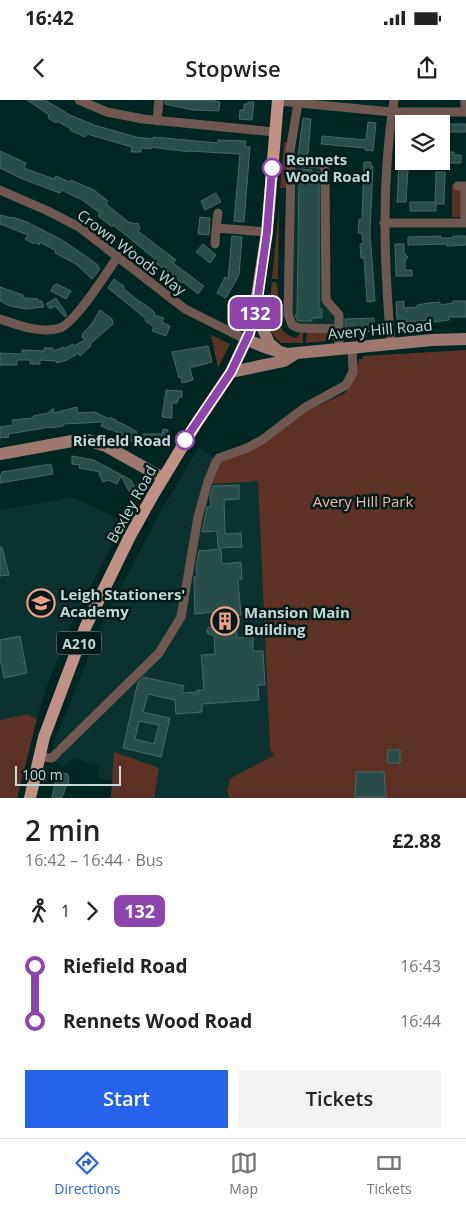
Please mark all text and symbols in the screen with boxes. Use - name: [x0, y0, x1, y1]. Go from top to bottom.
- text: 16:42: [25, 5, 74, 31]
- text: Stopwise: [185, 53, 281, 83]
- icon: back: [25, 54, 53, 82]
- icon: share: [413, 54, 441, 82]
- map controls: [395, 115, 450, 170]
- button: layers: [395, 115, 450, 170]
- place label: Rennets Wood Road: [286, 149, 370, 186]
- marker: Rennets Wood Road: [262, 158, 282, 178]
- street label: Crown Woods Way: [74, 205, 191, 300]
- line badge: 132: [226, 297, 284, 329]
- text: 132: [240, 301, 270, 325]
- street label: Avery Hill Road: [327, 314, 433, 344]
- place label: Riefield Road: [73, 430, 171, 450]
- marker: Riefield Road: [175, 430, 195, 450]
- street label: Bexley Road: [102, 462, 160, 546]
- park label: Avery Hill Park: [313, 491, 413, 511]
- place label: Leigh Stationers' Academy: [60, 584, 185, 621]
- school or university icon: Leigh Stationers' Academy: [26, 588, 56, 618]
- place label: Mansion Main Building: [244, 602, 350, 639]
- building icon: Mansion Main Building: [210, 606, 240, 636]
- road number: A210: [56, 632, 102, 654]
- scale bar: [15, 763, 121, 786]
- text: 100 m: [22, 765, 63, 784]
- text: 2 min: [25, 811, 101, 849]
- text: £2.88: [392, 828, 441, 854]
- text: 16:42 – 16:44 · Bus: [25, 849, 163, 871]
- icon: walk: [25, 897, 53, 925]
- icon: forward: [78, 897, 106, 925]
- text: 132: [124, 899, 155, 923]
- text: 1: [61, 900, 70, 922]
- text: Riefield Road: [63, 953, 188, 979]
- text: 16:43: [400, 955, 441, 977]
- text: Rennets Wood Road: [63, 1008, 252, 1034]
- text: 16:44: [400, 1010, 441, 1032]
- button: Start: [25, 1070, 228, 1128]
- button: Tickets: [238, 1070, 441, 1128]
- tab: Directions: [54, 1149, 121, 1198]
- tab: Map: [229, 1149, 258, 1198]
- tab: Tickets: [367, 1149, 412, 1198]

